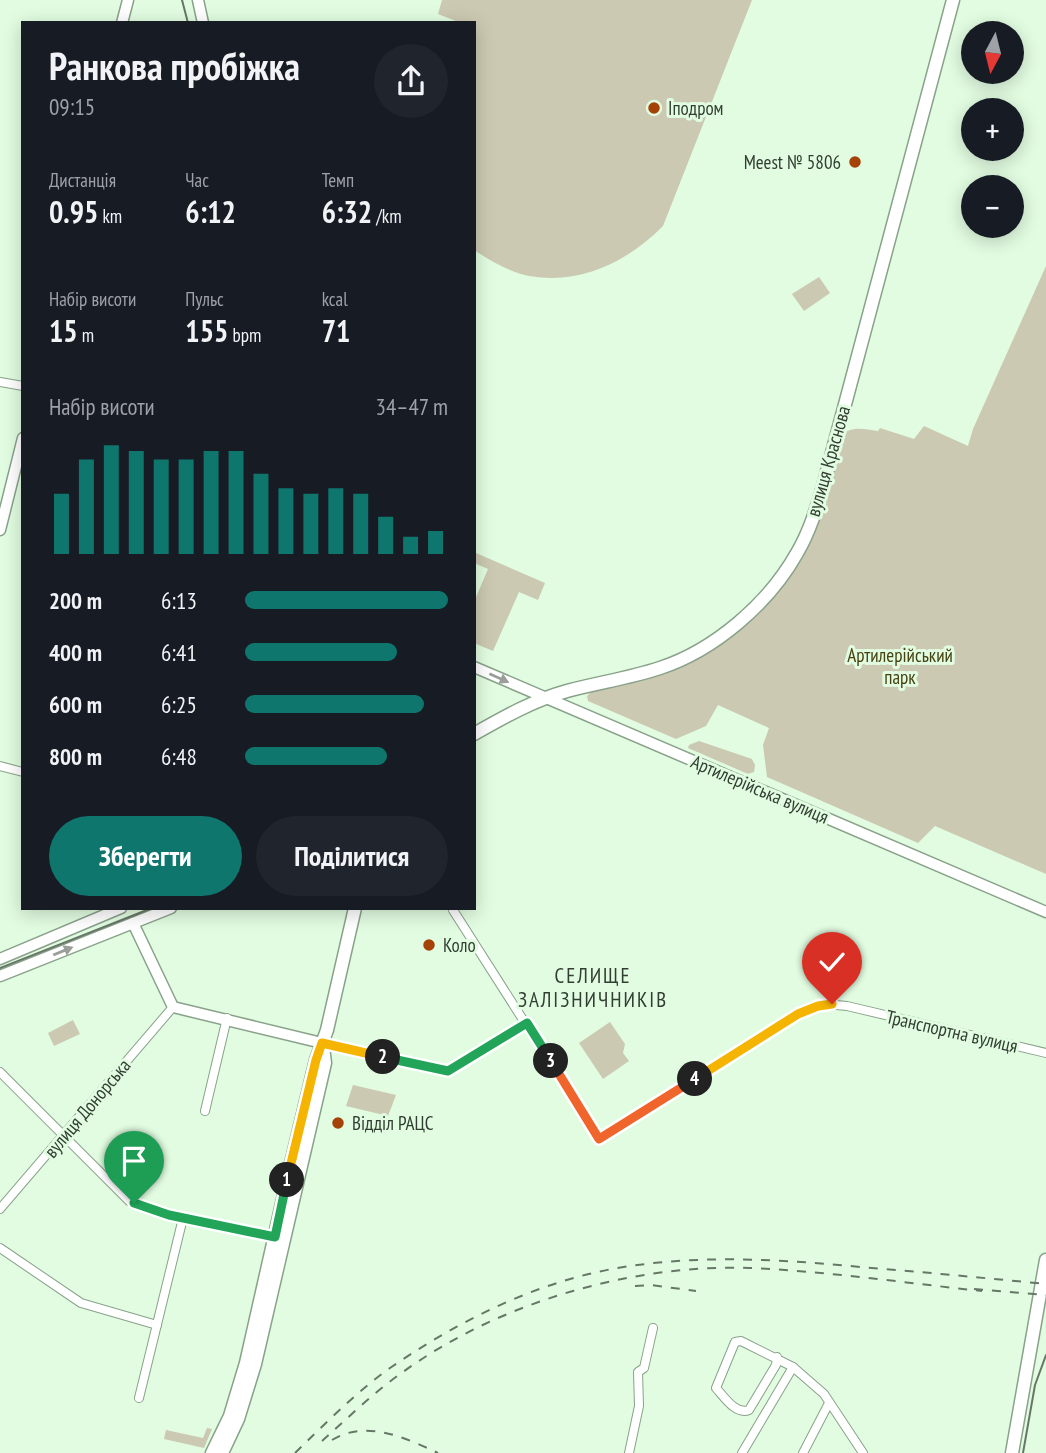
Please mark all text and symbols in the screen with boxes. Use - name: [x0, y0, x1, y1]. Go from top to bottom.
- north arrow: [961, 21, 1024, 84]
- map controls: [961, 21, 1024, 238]
- text: Ранкова пробіжка: [49, 41, 300, 90]
- button: share: [374, 44, 448, 118]
- text: 09:15: [49, 92, 95, 121]
- place label: Іподром: [668, 96, 724, 120]
- button: +: [961, 98, 1024, 161]
- marker: Іподром: [646, 100, 662, 116]
- place label: Meest № 5806: [744, 150, 841, 174]
- marker: Meest № 5806: [847, 154, 863, 170]
- text: Дистанція: [49, 168, 116, 192]
- text: Час: [185, 168, 209, 192]
- text: Темп: [322, 168, 354, 192]
- button: −: [961, 175, 1024, 238]
- text: 0.95: [49, 192, 98, 231]
- text: 6:12: [185, 192, 236, 231]
- text: 6:32: [322, 192, 372, 231]
- text: km: [98, 204, 122, 228]
- text: /km: [372, 204, 402, 228]
- text: Набір висоти: [49, 287, 136, 311]
- text: Пульс: [185, 287, 224, 311]
- text: kcal: [322, 287, 348, 311]
- text: 15: [49, 311, 78, 350]
- text: 155: [185, 311, 228, 350]
- text: 71: [322, 311, 350, 350]
- text: m: [78, 323, 94, 347]
- text: bpm: [228, 323, 261, 347]
- text: Набір висоти: [49, 392, 155, 421]
- text: 34–47 m: [376, 392, 448, 421]
- street label: вулиця Краснова: [801, 403, 855, 519]
- text: 200 m: [49, 586, 102, 615]
- text: 6:13: [161, 586, 197, 615]
- text: 400 m: [49, 638, 102, 667]
- text: 6:41: [161, 638, 197, 667]
- park label: Артилерійський парк: [847, 643, 953, 689]
- one-way arrow: [489, 672, 509, 684]
- text: 600 m: [49, 690, 102, 719]
- text: 6:25: [161, 690, 197, 719]
- text: 800 m: [49, 742, 102, 771]
- text: 6:48: [161, 742, 197, 771]
- street label: Артилерійська вулиця: [688, 749, 832, 829]
- button: Зберегти: [49, 816, 242, 896]
- button: Поділитися: [256, 816, 448, 896]
- pin: [802, 932, 862, 1004]
- place label: Коло: [443, 933, 476, 957]
- marker: Коло: [421, 937, 437, 953]
- icon: check: [813, 943, 851, 981]
- one-way arrow: [53, 945, 74, 956]
- district label: СЕЛИЩЕ ЗАЛІЗНИЧНИКІВ: [518, 962, 668, 1013]
- street label: Транспортна вулиця: [884, 1004, 1020, 1058]
- pin: 2: [366, 1040, 400, 1074]
- text: 2: [378, 1044, 387, 1068]
- pin: 3: [534, 1044, 568, 1078]
- text: 3: [546, 1048, 555, 1072]
- street label: вулиця Донорська: [39, 1054, 135, 1162]
- pin: 4: [678, 1062, 712, 1096]
- text: 4: [690, 1066, 699, 1090]
- place label: Відділ РАЦС: [352, 1111, 434, 1135]
- marker: Відділ РАЦС: [330, 1115, 346, 1131]
- pin: [104, 1131, 164, 1203]
- icon: arrive: [115, 1142, 153, 1180]
- pin: 1: [270, 1162, 304, 1198]
- text: 1: [282, 1167, 291, 1191]

